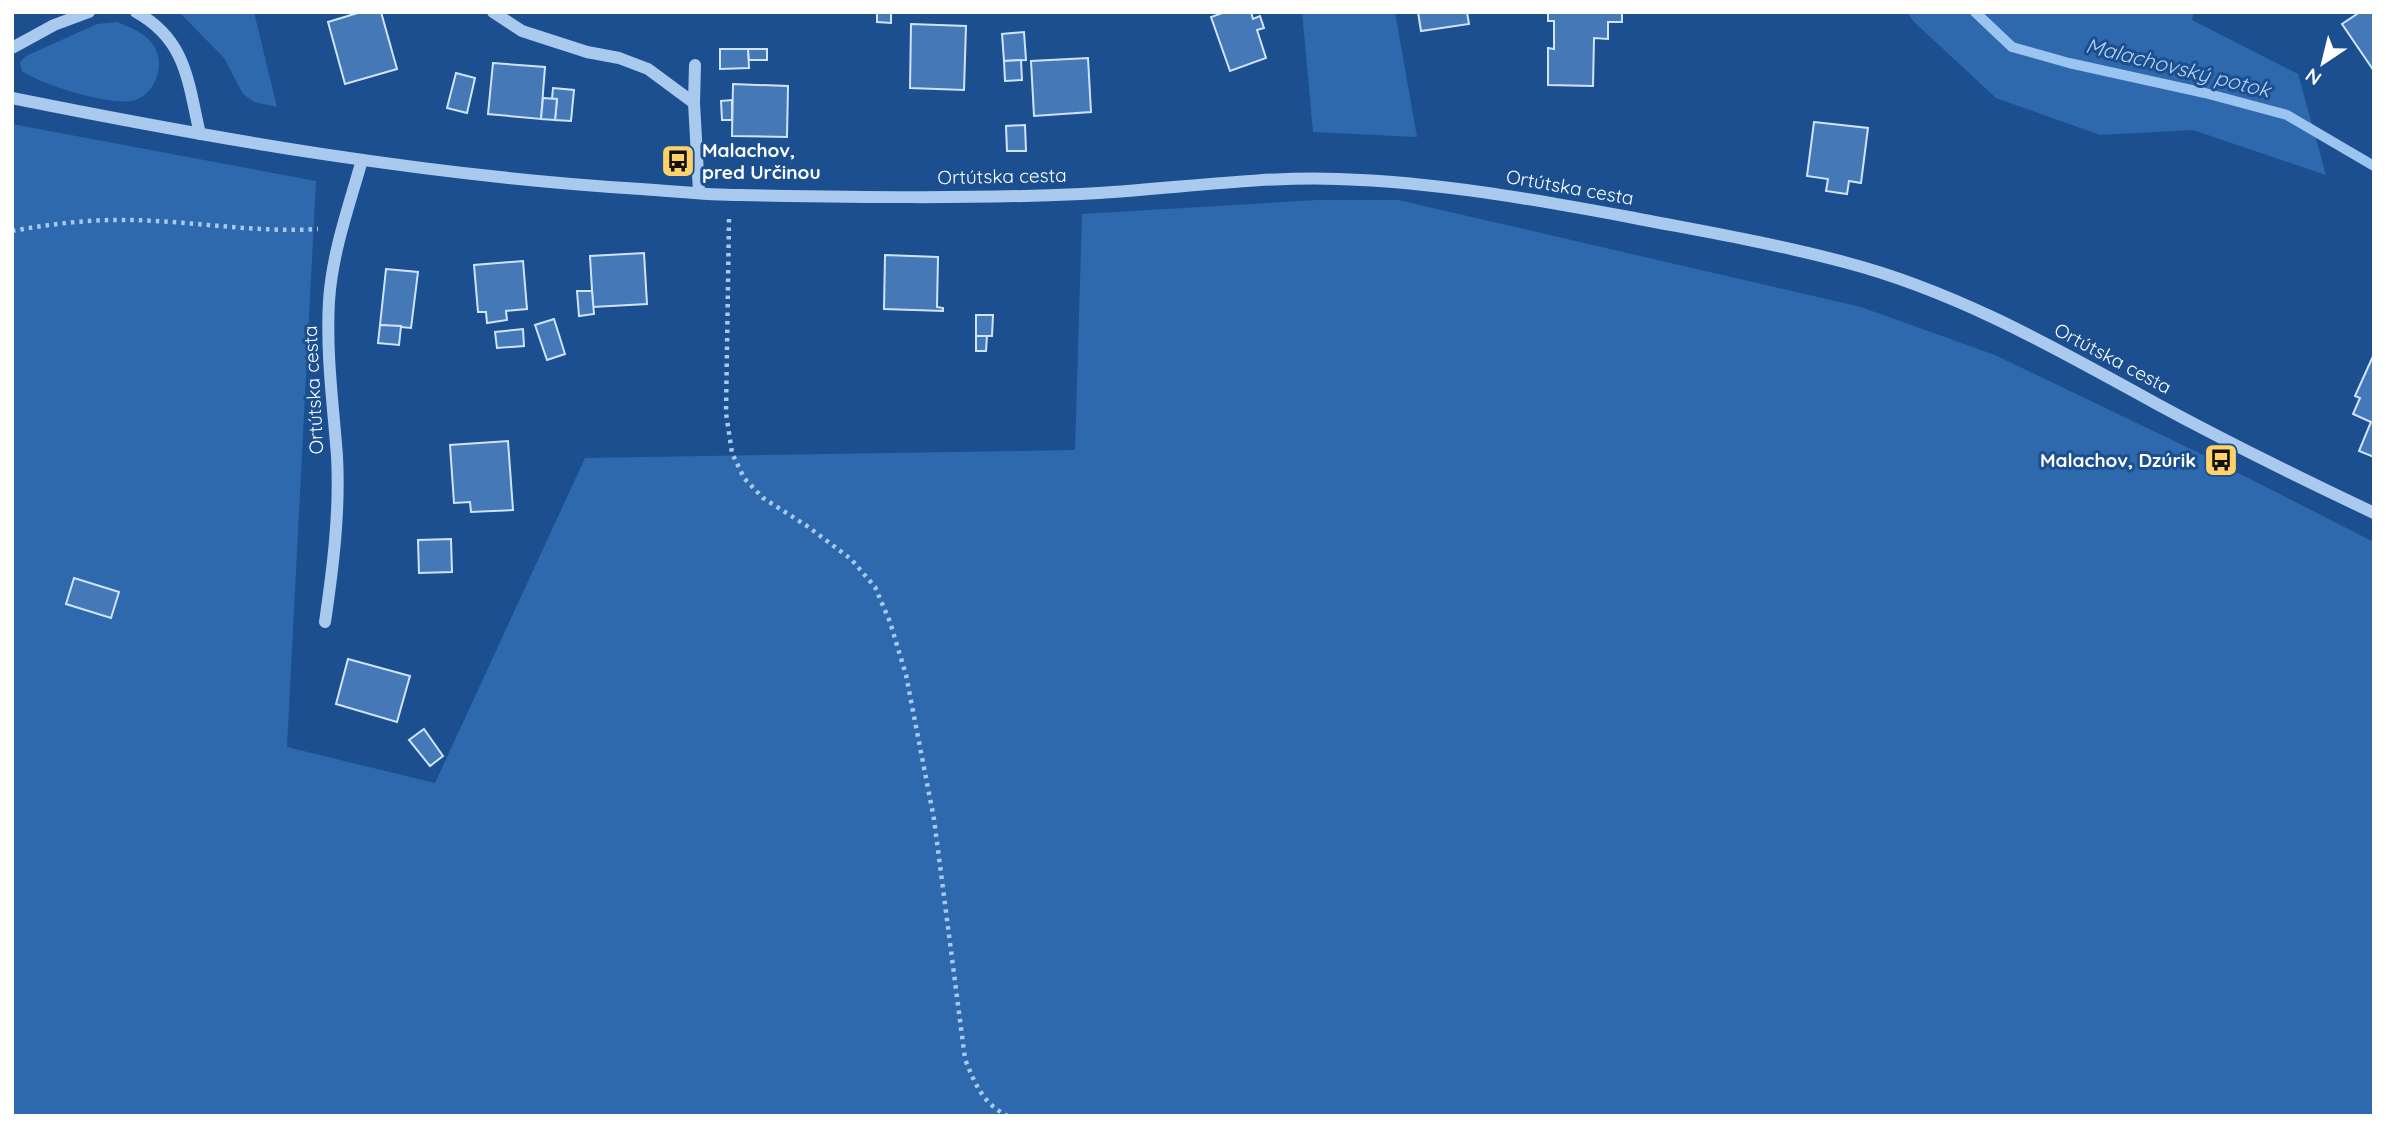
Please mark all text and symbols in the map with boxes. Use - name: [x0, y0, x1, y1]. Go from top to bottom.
- north arrow: [2288, 28, 2358, 98]
- water label: Malachovský potok: [2083, 32, 2275, 103]
- text: N: [2301, 63, 2326, 91]
- place label: Malachov, pred Určinou: [702, 138, 821, 184]
- bus stop icon: Malachov, pred Určinou: [659, 142, 697, 180]
- street label: Ortútska cesta: [937, 163, 1067, 189]
- street label: Ortútska cesta: [1504, 164, 1636, 210]
- street label: Ortútska cesta: [2050, 317, 2176, 399]
- street label: Ortútska cesta: [298, 325, 328, 455]
- bus stop icon: Malachov, Dzúrik: [2202, 441, 2240, 479]
- place label: Malachov, Dzúrik: [2040, 448, 2196, 472]

